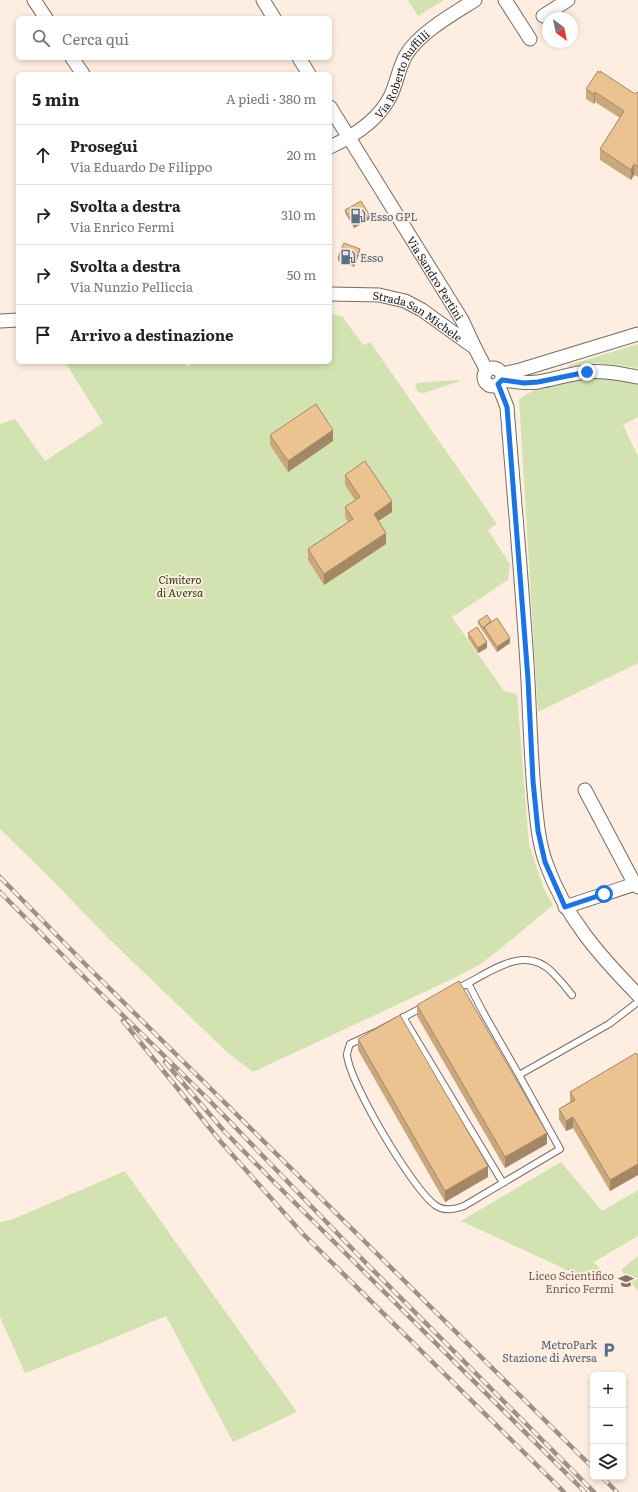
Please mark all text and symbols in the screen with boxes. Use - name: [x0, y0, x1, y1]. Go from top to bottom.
- north arrow: [542, 12, 578, 48]
- search box: [16, 16, 332, 60]
- street label: Via Roberto Ruffilli: [370, 25, 433, 122]
- icon: search: [30, 27, 52, 49]
- text: Cerca qui: [62, 27, 129, 50]
- text: 5 min: [32, 86, 80, 111]
- text: A piedi · 380 m: [226, 89, 316, 108]
- text: Prosegui: [70, 134, 138, 157]
- icon: ahead: [32, 144, 54, 166]
- text: 20 m: [287, 145, 316, 164]
- text: Via Eduardo De Filippo: [70, 157, 212, 176]
- text: Svolta a destra: [70, 194, 181, 217]
- icon: right: [32, 204, 54, 226]
- text: 310 m: [281, 205, 316, 224]
- fuel station icon: Esso GPL: [349, 207, 367, 225]
- place label: Esso GPL: [370, 208, 418, 224]
- text: Via Enrico Fermi: [70, 217, 174, 236]
- street label: Via Sandro Pertini: [404, 233, 468, 323]
- fuel station icon: Esso: [339, 248, 357, 266]
- place label: Esso: [360, 249, 383, 265]
- text: Svolta a destra: [70, 254, 181, 277]
- icon: right: [32, 264, 54, 286]
- text: 50 m: [287, 265, 316, 284]
- text: Via Nunzio Pelliccia: [70, 277, 193, 296]
- street label: Strada San Michele: [373, 287, 466, 345]
- text: Arrivo a destinazione: [70, 323, 234, 346]
- icon: arrive: [32, 324, 54, 346]
- route end: [578, 363, 596, 381]
- park label: Cimitero di Aversa: [157, 571, 204, 600]
- route start: [595, 885, 613, 903]
- place label: Liceo Scientifico Enrico Fermi: [528, 1267, 614, 1296]
- school or university icon: Liceo Scientifico Enrico Fermi: [617, 1272, 635, 1290]
- place label: MetroPark Stazione di Aversa: [502, 1336, 597, 1365]
- parking icon: MetroPark Stazione di Aversa: [600, 1341, 618, 1359]
- map controls: [590, 1372, 626, 1480]
- button: +: [590, 1372, 626, 1408]
- button: −: [590, 1408, 626, 1444]
- button: layers: [590, 1444, 626, 1480]

